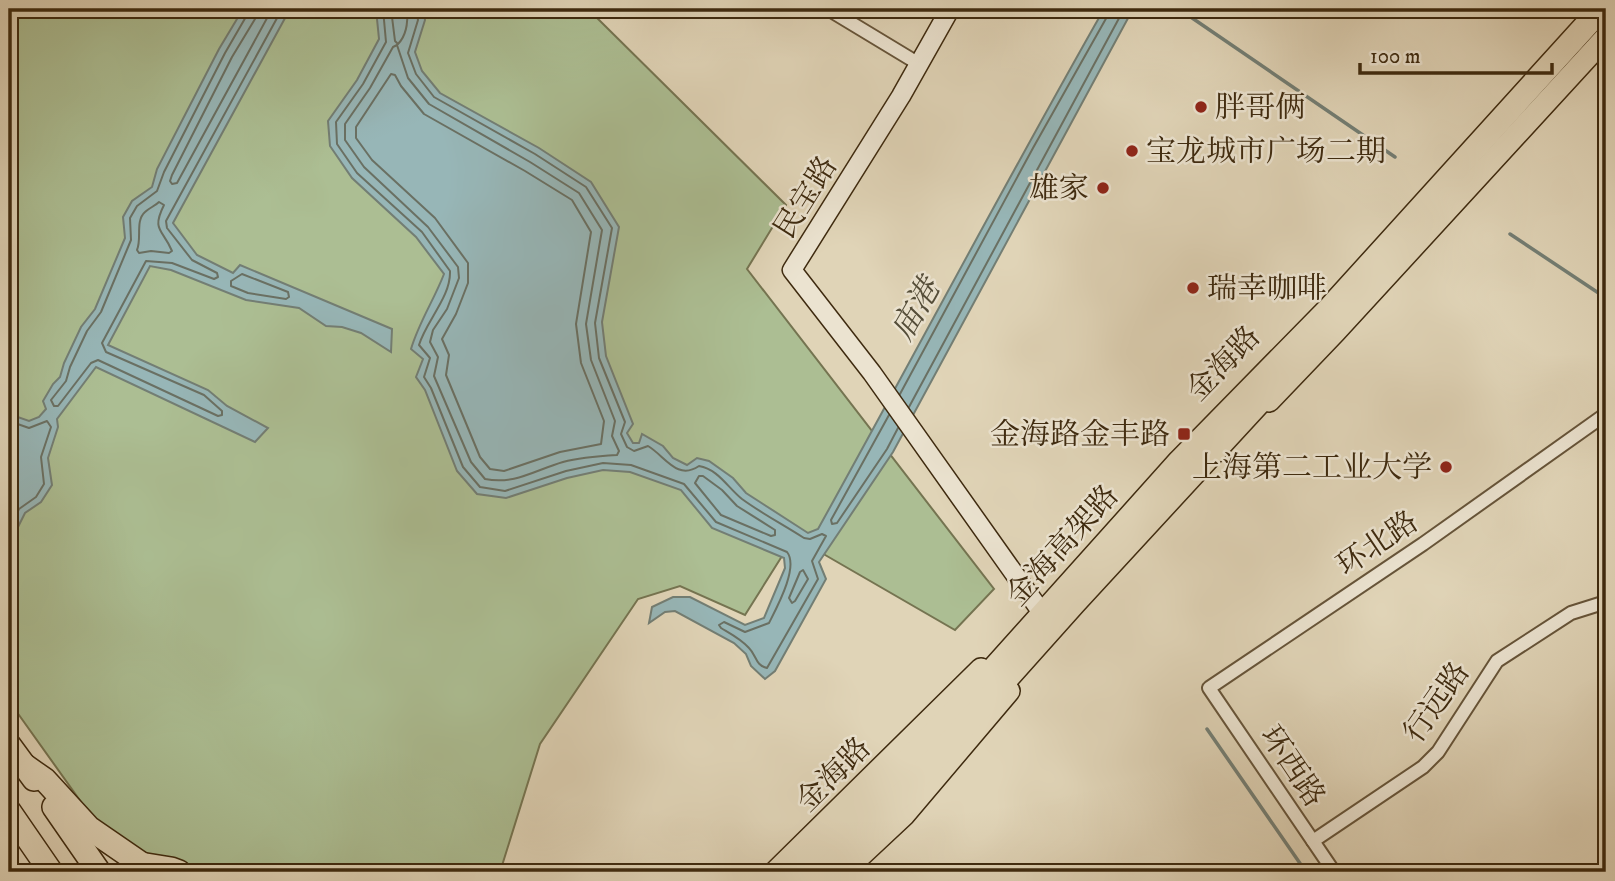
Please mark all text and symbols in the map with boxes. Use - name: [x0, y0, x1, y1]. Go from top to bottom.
- scale bar: [1360, 32, 1552, 76]
- text: 100 m: [1370, 44, 1421, 70]
- place label: 胖哥俩: [1215, 90, 1305, 127]
- marker: 胖哥俩: [1193, 99, 1209, 115]
- place label: 宝龙城市广场二期: [1146, 134, 1386, 171]
- marker: 宝龙城市广场二期: [1124, 143, 1140, 159]
- street label: 民宝路: [767, 150, 846, 246]
- place label: 雄家: [1029, 171, 1089, 208]
- marker: 雄家: [1095, 180, 1111, 196]
- water label: 庙港: [883, 269, 952, 348]
- place label: 瑞幸咖啡: [1207, 271, 1327, 308]
- marker: 瑞幸咖啡: [1185, 280, 1201, 296]
- street label: 金海路: [1180, 319, 1269, 409]
- place label: 金海路金丰路: [990, 417, 1170, 454]
- marker: 金海路金丰路: [1176, 426, 1192, 442]
- place label: 上海第二工业大学: [1192, 450, 1432, 487]
- marker: 上海第二工业大学: [1438, 459, 1454, 475]
- street label: 金海高架路: [999, 478, 1127, 614]
- street label: 环北路: [1330, 504, 1425, 585]
- street label: 行远路: [1396, 655, 1478, 750]
- street label: 环西路: [1251, 719, 1332, 814]
- street label: 金海路: [789, 730, 879, 820]

